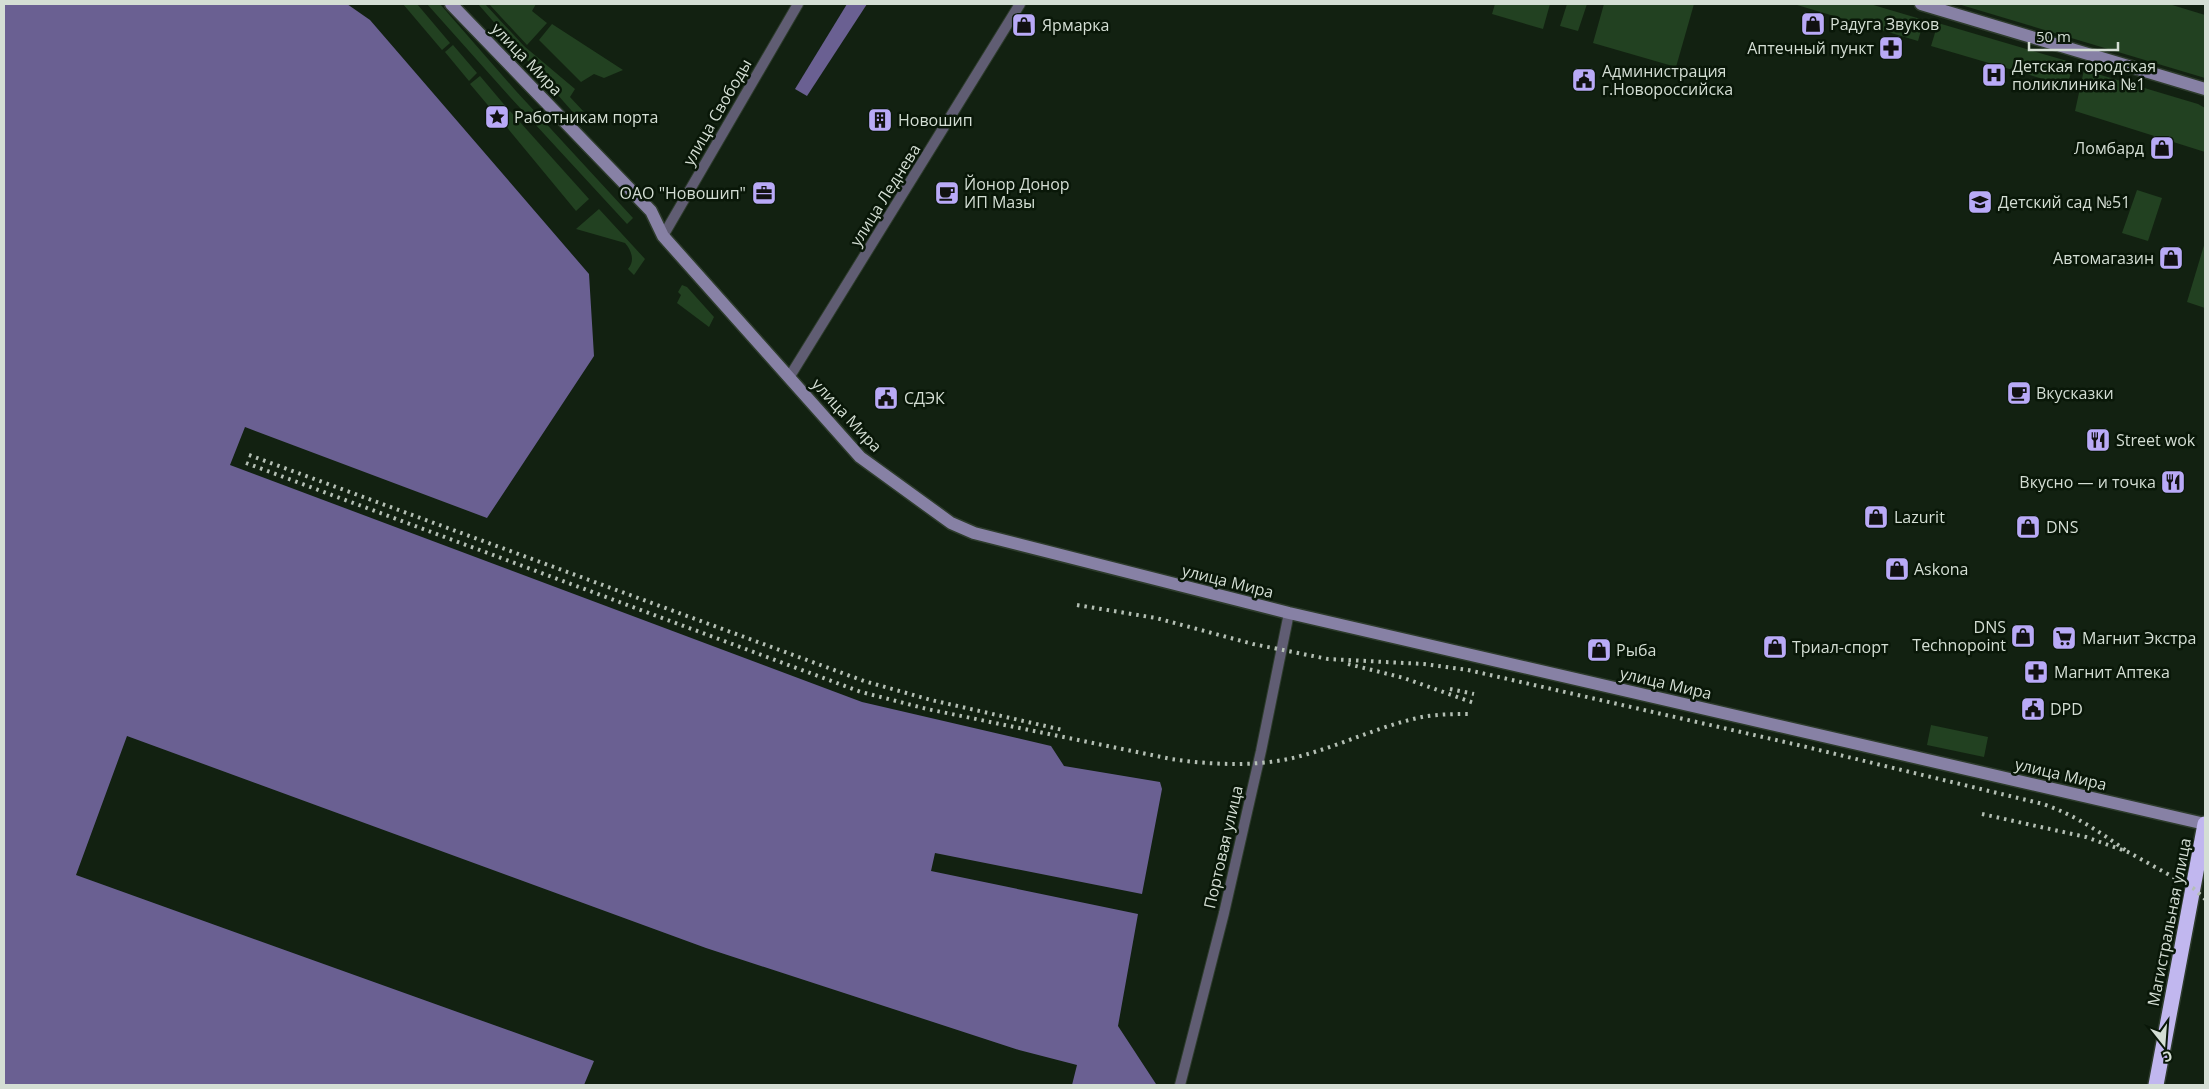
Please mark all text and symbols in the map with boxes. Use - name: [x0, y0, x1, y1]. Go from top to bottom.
- shop icon: Радуга Звуков: [1800, 11, 1826, 37]
- shop icon: Ярмарка: [1011, 12, 1037, 38]
- place label: Радуга Звуков: [1830, 13, 1939, 35]
- place label: Ярмарка: [1042, 14, 1109, 36]
- street label: улица Мира: [487, 18, 567, 100]
- scale bar: [2029, 20, 2118, 52]
- text: 50 m: [2036, 26, 2071, 46]
- pharmacy icon: Аптечный пункт: [1878, 35, 1904, 61]
- place label: Аптечный пункт: [1747, 37, 1874, 59]
- street label: улица Свободы: [677, 55, 757, 169]
- place label: Детская городская поликлиника №1: [2012, 55, 2156, 95]
- place label: Администрация г.Новороссийска: [1602, 60, 1733, 100]
- hospital icon: Детская городская поликлиника №1: [1981, 62, 2007, 88]
- public building icon: Администрация г.Новороссийска: [1571, 67, 1597, 93]
- place icon: Работникам порта: [484, 104, 510, 130]
- place label: Работникам порта: [514, 106, 658, 128]
- building icon: Новошип: [867, 107, 893, 133]
- place label: Новошип: [898, 109, 973, 131]
- shop icon: Ломбард: [2149, 135, 2175, 161]
- place label: Ломбард: [2074, 137, 2144, 159]
- street label: улица Леднева: [845, 140, 925, 250]
- place label: Йонор Донор ИП Мазы: [964, 173, 1070, 213]
- office icon: ОАО "Новошип": [751, 180, 777, 206]
- cafe icon: Йонор Донор ИП Мазы: [934, 180, 960, 206]
- place label: ОАО "Новошип": [620, 182, 746, 204]
- school or university icon: Детский сад №51: [1967, 189, 1993, 215]
- place label: Детский сад №51: [1998, 191, 2130, 213]
- shop icon: Автомагазин: [2158, 245, 2184, 271]
- place label: Автомагазин: [2053, 247, 2154, 269]
- street label: улица Мира: [807, 373, 887, 457]
- cafe icon: Вкусказки: [2006, 380, 2032, 406]
- place label: Вкусказки: [2036, 382, 2114, 404]
- public building icon: СДЭК: [873, 385, 899, 411]
- place label: СДЭК: [904, 387, 945, 409]
- restaurant icon: Street wok: [2085, 427, 2111, 453]
- place label: Street wok: [2116, 429, 2196, 451]
- restaurant icon: Вкусно — и точка: [2160, 469, 2186, 495]
- place label: Вкусно — и точка: [2019, 471, 2156, 493]
- shop icon: Lazurit: [1863, 504, 1889, 530]
- place label: Lazurit: [1894, 506, 1945, 528]
- shop icon: DNS: [2015, 514, 2041, 540]
- place label: DNS: [2046, 516, 2079, 538]
- shop icon: Askona: [1884, 556, 1910, 582]
- place label: Askona: [1914, 558, 1968, 580]
- street label: улица Мира: [1180, 559, 1276, 603]
- place label: DNS Technopoint: [1912, 616, 2006, 656]
- shop icon: DNS Technopoint: [2010, 623, 2036, 649]
- supermarket icon: Магнит Экстра: [2051, 625, 2077, 651]
- place label: Магнит Экстра: [2082, 627, 2196, 649]
- shop icon: Триал-спорт: [1762, 634, 1788, 660]
- place label: Триал-спорт: [1792, 636, 1889, 658]
- shop icon: Рыба: [1586, 637, 1612, 663]
- place label: Рыба: [1616, 639, 1656, 661]
- pharmacy icon: Магнит Аптека: [2023, 659, 2049, 685]
- place label: Магнит Аптека: [2054, 661, 2170, 683]
- street label: улица Мира: [1618, 662, 1714, 704]
- public building icon: DPD: [2020, 696, 2046, 722]
- place label: DPD: [2050, 698, 2083, 720]
- street label: улица Мира: [2013, 753, 2109, 795]
- street label: Портовая улица: [1198, 783, 1248, 911]
- street label: Магистральная улица: [2142, 836, 2196, 1008]
- north arrow: [2139, 1019, 2189, 1069]
- text: С: [2161, 1047, 2175, 1067]

